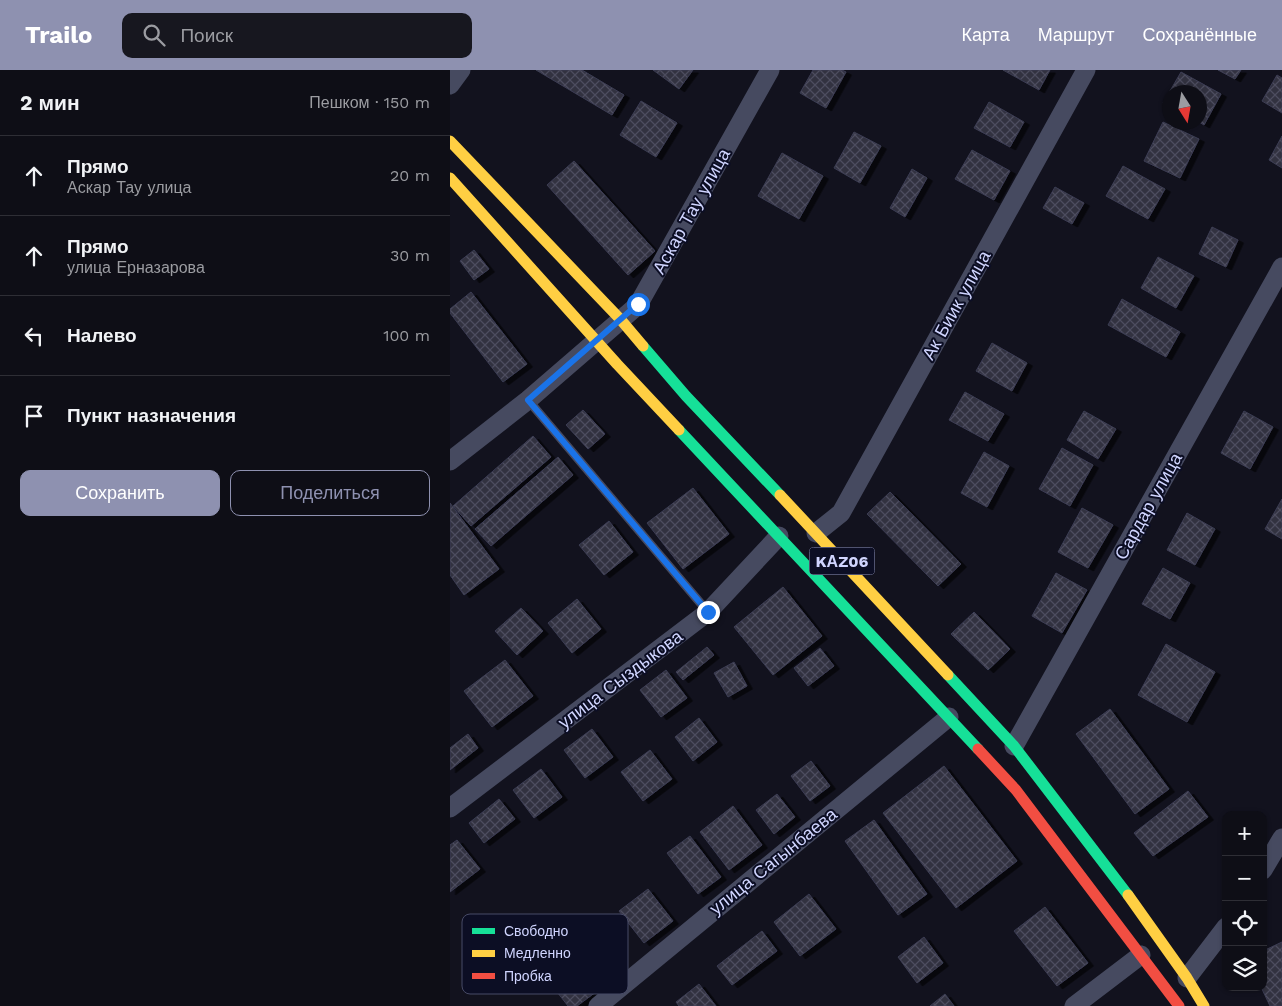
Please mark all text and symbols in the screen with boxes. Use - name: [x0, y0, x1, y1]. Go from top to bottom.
- search box: [122, 13, 472, 58]
- text: Trailo: [25, 21, 92, 49]
- icon: search: [140, 21, 168, 49]
- text: Поиск: [180, 24, 233, 47]
- text: Карта: [962, 24, 1010, 45]
- text: Маршрут: [1038, 24, 1114, 45]
- text: Сохранённые: [1142, 24, 1257, 45]
- north arrow: [1162, 85, 1207, 130]
- text: 2 мин: [20, 90, 80, 115]
- text: Пешком · 150 m: [309, 93, 430, 112]
- street label: Аскар Тау улица: [648, 144, 735, 277]
- text: Прямо: [67, 155, 129, 178]
- icon: ahead: [20, 162, 48, 190]
- text: 20 m: [390, 166, 430, 185]
- text: Аскар Тау улица: [67, 178, 192, 197]
- text: Прямо: [67, 235, 129, 258]
- icon: ahead: [20, 242, 48, 270]
- text: 30 m: [390, 246, 430, 265]
- street label: Ак Биик улица: [917, 246, 995, 363]
- text: улица Ерназарова: [67, 258, 205, 277]
- route start: [627, 293, 650, 316]
- icon: left: [20, 322, 48, 350]
- text: Налево: [67, 324, 137, 347]
- text: 100 m: [383, 326, 430, 345]
- icon: arrive: [20, 402, 48, 430]
- text: Пункт назначения: [67, 404, 236, 427]
- street label: Сардар улица: [1110, 448, 1186, 563]
- button: Сохранить: [20, 470, 220, 516]
- button: Поделиться: [230, 470, 430, 516]
- road number: KАZ06: [810, 548, 874, 574]
- route end: [697, 601, 720, 624]
- street label: улица Сыздыкова: [554, 625, 687, 733]
- street label: улица Сагынбаева: [705, 803, 842, 919]
- map controls: [1222, 811, 1267, 991]
- button: +: [1222, 811, 1267, 856]
- button: −: [1222, 856, 1267, 901]
- button: locate: [1222, 901, 1267, 946]
- legend: [462, 914, 628, 994]
- text: Свободно: [504, 923, 569, 939]
- text: Медленно: [504, 945, 571, 961]
- button: layers: [1222, 946, 1267, 991]
- text: Пробка: [504, 968, 552, 984]

